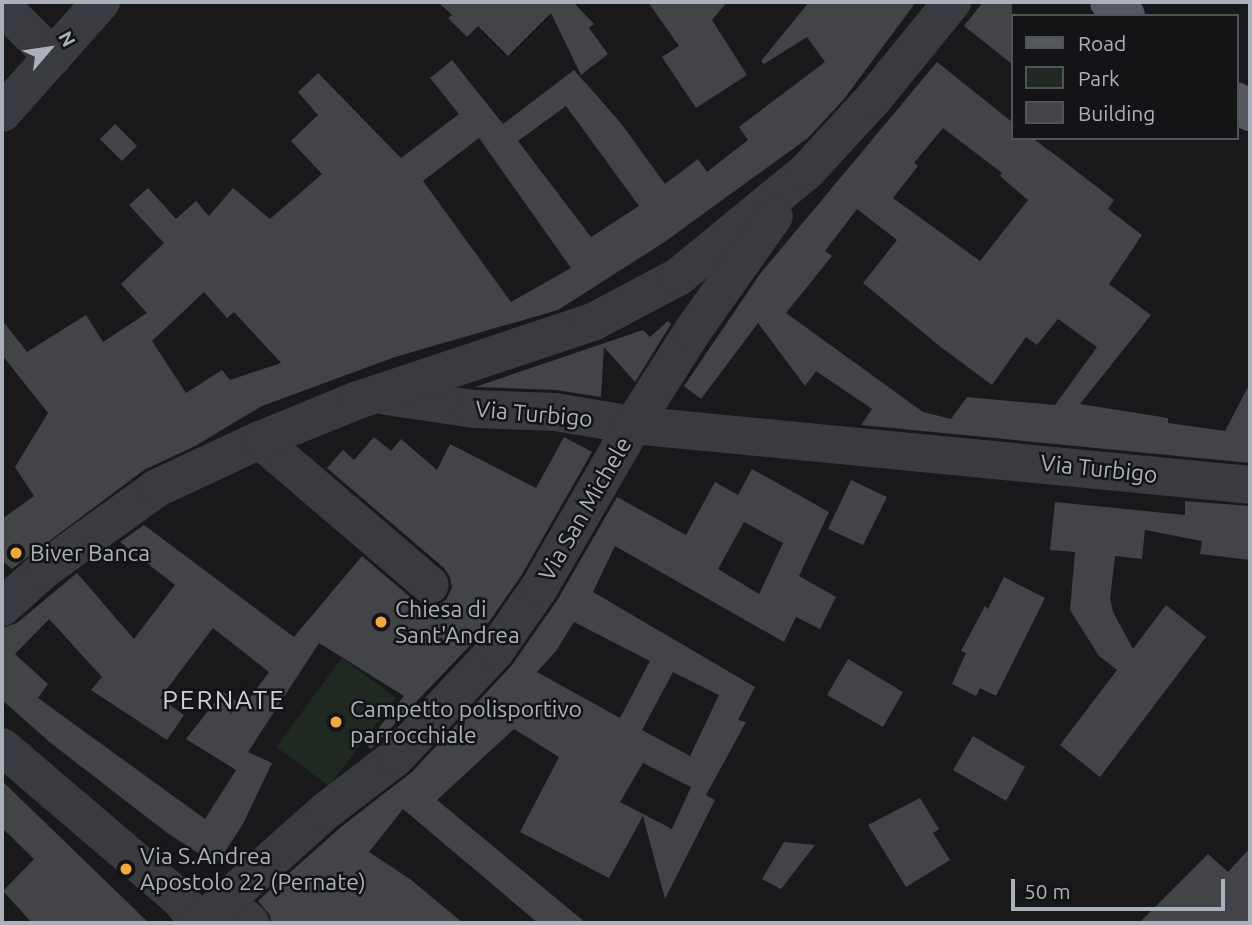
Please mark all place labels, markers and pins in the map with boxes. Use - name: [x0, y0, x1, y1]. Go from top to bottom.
- place label: Biver Banca: [30, 539, 150, 567]
- marker: Biver Banca: [8, 545, 24, 561]
- place label: Chiesa di Sant'Andrea: [395, 595, 520, 649]
- marker: Chiesa di Sant'Andrea: [373, 614, 389, 630]
- place label: Campetto polisportivo parrocchiale: [350, 695, 582, 749]
- marker: Campetto polisportivo parrocchiale: [328, 714, 344, 730]
- place label: Via S.Andrea Apostolo 22 (Pernate): [140, 842, 366, 896]
- marker: Via S.Andrea Apostolo 22 (Pernate): [118, 861, 134, 877]

